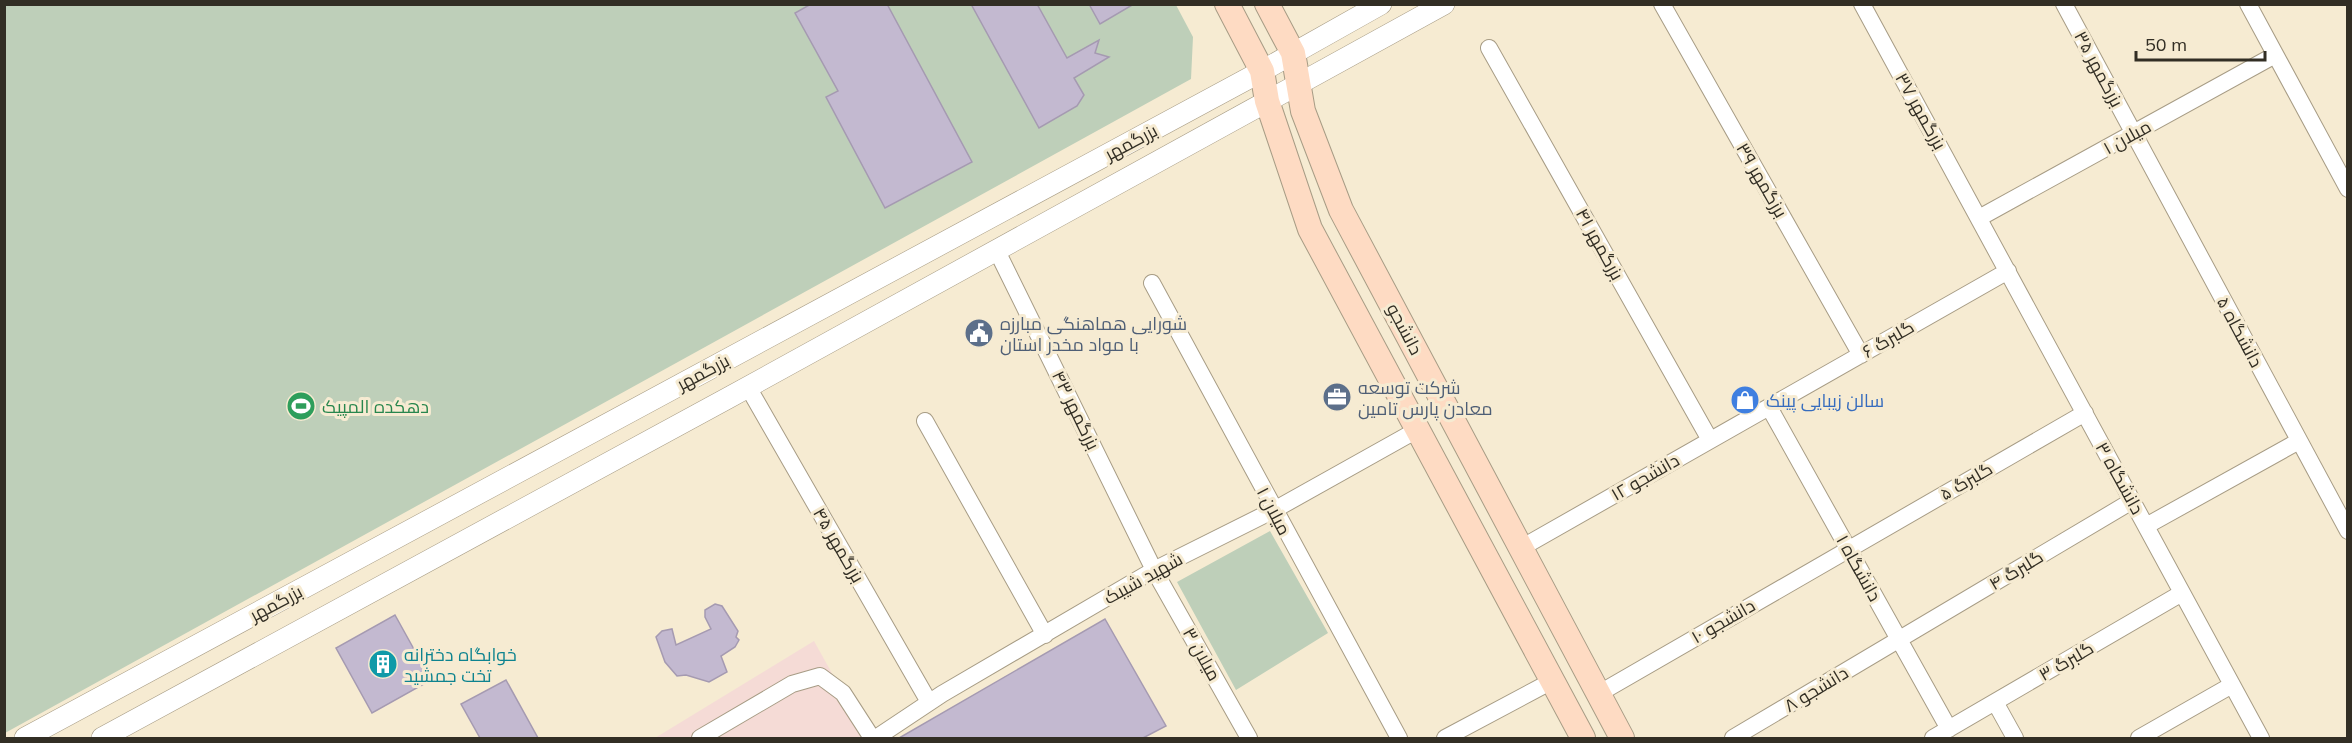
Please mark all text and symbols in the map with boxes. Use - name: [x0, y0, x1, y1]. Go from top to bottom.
- scale bar: [2136, 24, 2265, 62]
- street label: بزرگمهر ۳۵: [2069, 27, 2129, 111]
- text: 50 m: [2145, 33, 2187, 56]
- street label: بزرگمهر ۳۷: [1890, 68, 1952, 154]
- street label: میلان ۱: [2099, 115, 2155, 159]
- street label: بزرگمهر: [1100, 119, 1161, 166]
- street label: برزگمهر ۳۹: [1731, 138, 1793, 222]
- street label: بزرگمهر ۴۱: [1571, 204, 1629, 284]
- street label: دانشگاه ۵: [2212, 293, 2268, 371]
- street label: دانشجو: [1382, 299, 1428, 359]
- place label: شورایی هماهنگی مبارزه با مواد مخدر استان: [1000, 312, 1187, 356]
- street label: گلبرگ ۶: [1858, 315, 1918, 363]
- public building icon: شورایی هماهنگی مبارزه با مواد مخدر استان: [963, 317, 995, 349]
- street label: بزرگمهر: [672, 349, 733, 396]
- street label: بزرگمهر ۴۳: [1047, 367, 1105, 453]
- place label: شرکت توسعه معادن پارس تامین: [1358, 376, 1493, 421]
- office icon: شرکت توسعه معادن پارس تامین: [1321, 381, 1353, 413]
- shop icon: سالن زیبایی پینک: [1729, 384, 1761, 416]
- place label: سالن زیبایی پینک: [1766, 389, 1884, 413]
- sports icon: دهکده المپیک: [285, 390, 317, 422]
- place label: دهکده المپیک: [322, 395, 429, 418]
- street label: دانشگاه ۳: [2091, 438, 2149, 518]
- street label: دانشجو ۱۲: [1607, 448, 1683, 506]
- street label: گلبرگ ۵: [1936, 457, 1996, 505]
- street label: میلان ۱: [1252, 483, 1296, 539]
- street label: بزرگمهر ۴۵: [808, 503, 870, 587]
- street label: دانشگاه ۱: [1831, 531, 1887, 605]
- street label: گلبرگ ۴: [1985, 545, 2047, 595]
- street label: شهید شیبک: [1100, 547, 1186, 609]
- street label: بزرگمهر: [245, 580, 306, 627]
- street label: دانشجو ۱۰: [1687, 594, 1759, 648]
- street label: میلان ۳: [1178, 623, 1226, 685]
- street label: گلبرگ ۳: [2035, 636, 2097, 686]
- place label: خوابگاه دخترانه تخت جمشید: [404, 643, 517, 687]
- building icon: خوابگاه دخترانه تخت جمشید: [367, 648, 399, 680]
- street label: دانشجو ۸: [1780, 661, 1852, 717]

